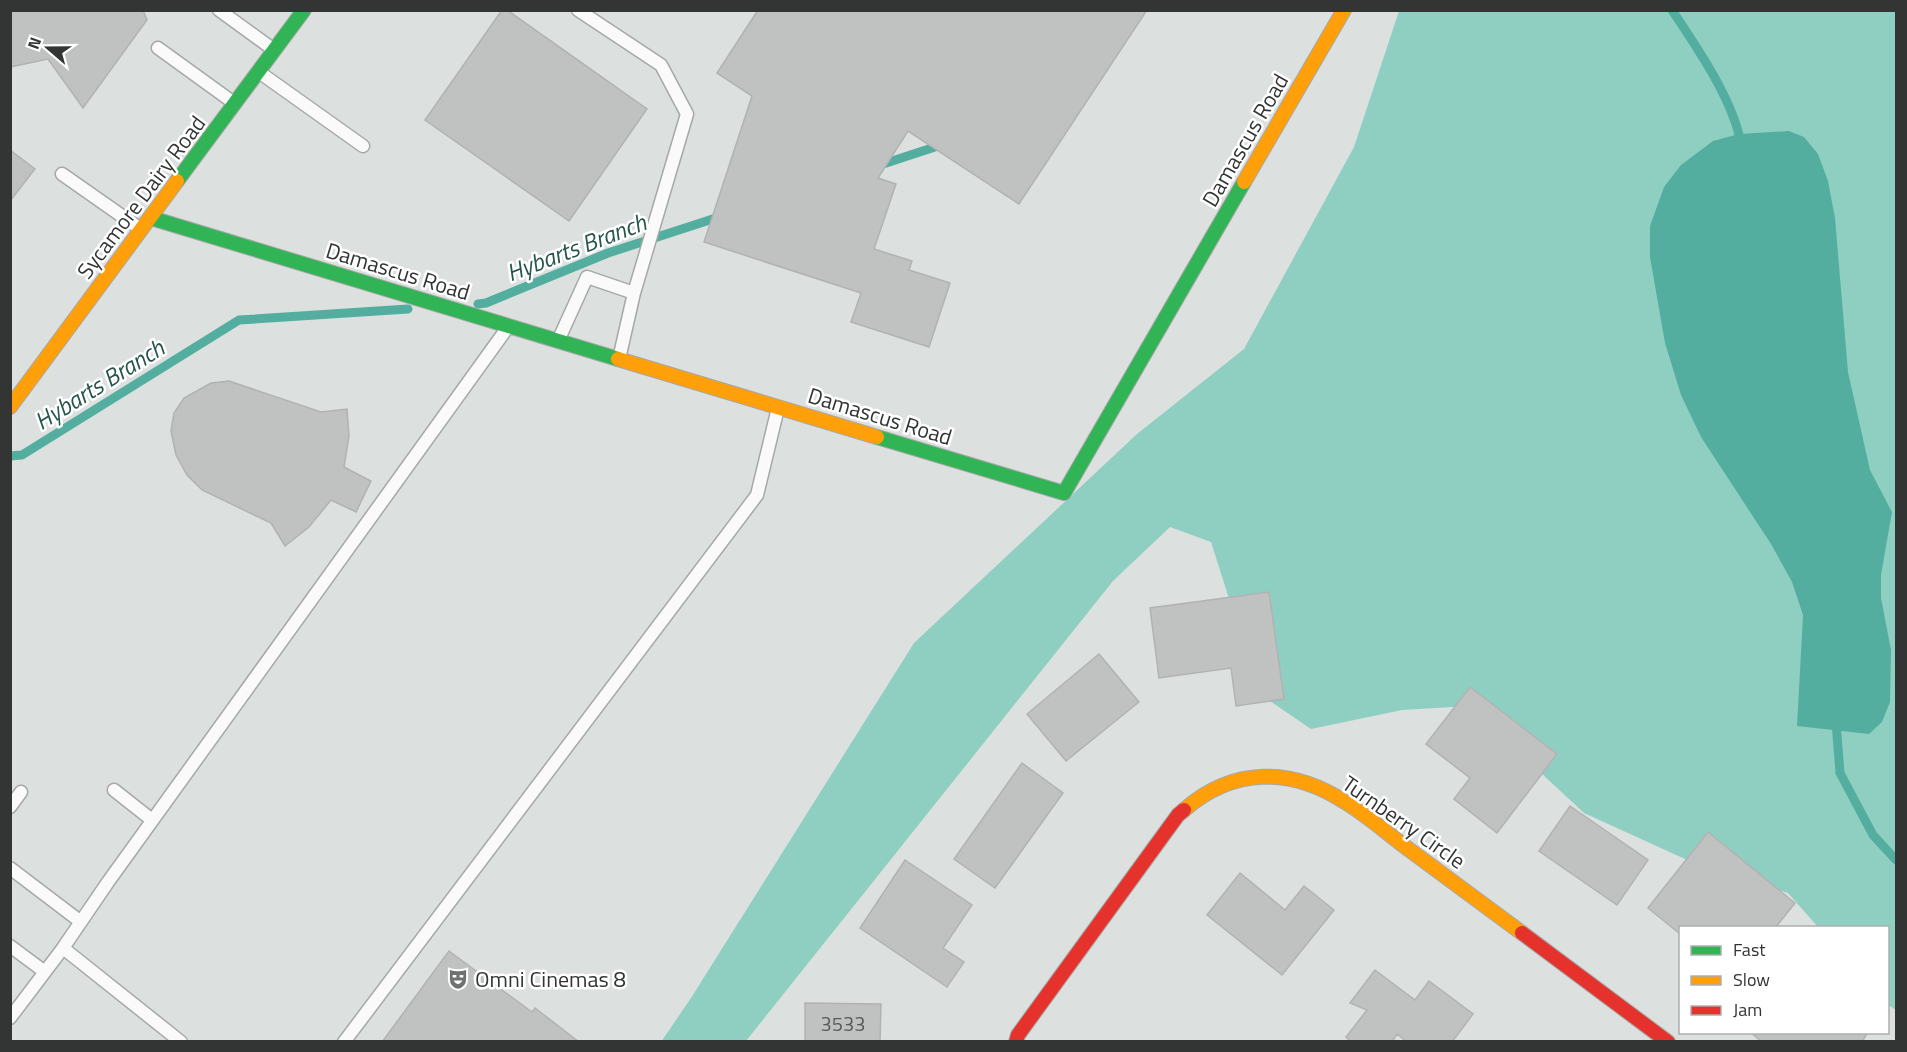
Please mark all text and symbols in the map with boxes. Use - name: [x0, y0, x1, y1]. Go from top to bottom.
- north arrow: [18, 18, 78, 78]
- text: N: [21, 34, 47, 52]
- street label: Damascus Road: [1193, 67, 1297, 213]
- street label: Sycamore Dairy Road: [68, 108, 214, 286]
- water label: Hybarts Branch: [501, 203, 652, 290]
- street label: Damascus Road: [322, 233, 474, 309]
- water label: Hybarts Branch: [27, 329, 172, 438]
- street label: Damascus Road: [804, 378, 956, 454]
- street label: Turnberry Circle: [1335, 767, 1473, 877]
- legend: [1679, 926, 1889, 1034]
- text: Fast: [1733, 936, 1766, 963]
- place label: Omni Cinemas 8: [475, 962, 626, 996]
- text: Slow: [1733, 966, 1770, 993]
- theatre icon: Omni Cinemas 8: [446, 967, 470, 991]
- text: Jam: [1733, 996, 1762, 1023]
- house number: 3533: [821, 1008, 865, 1039]

